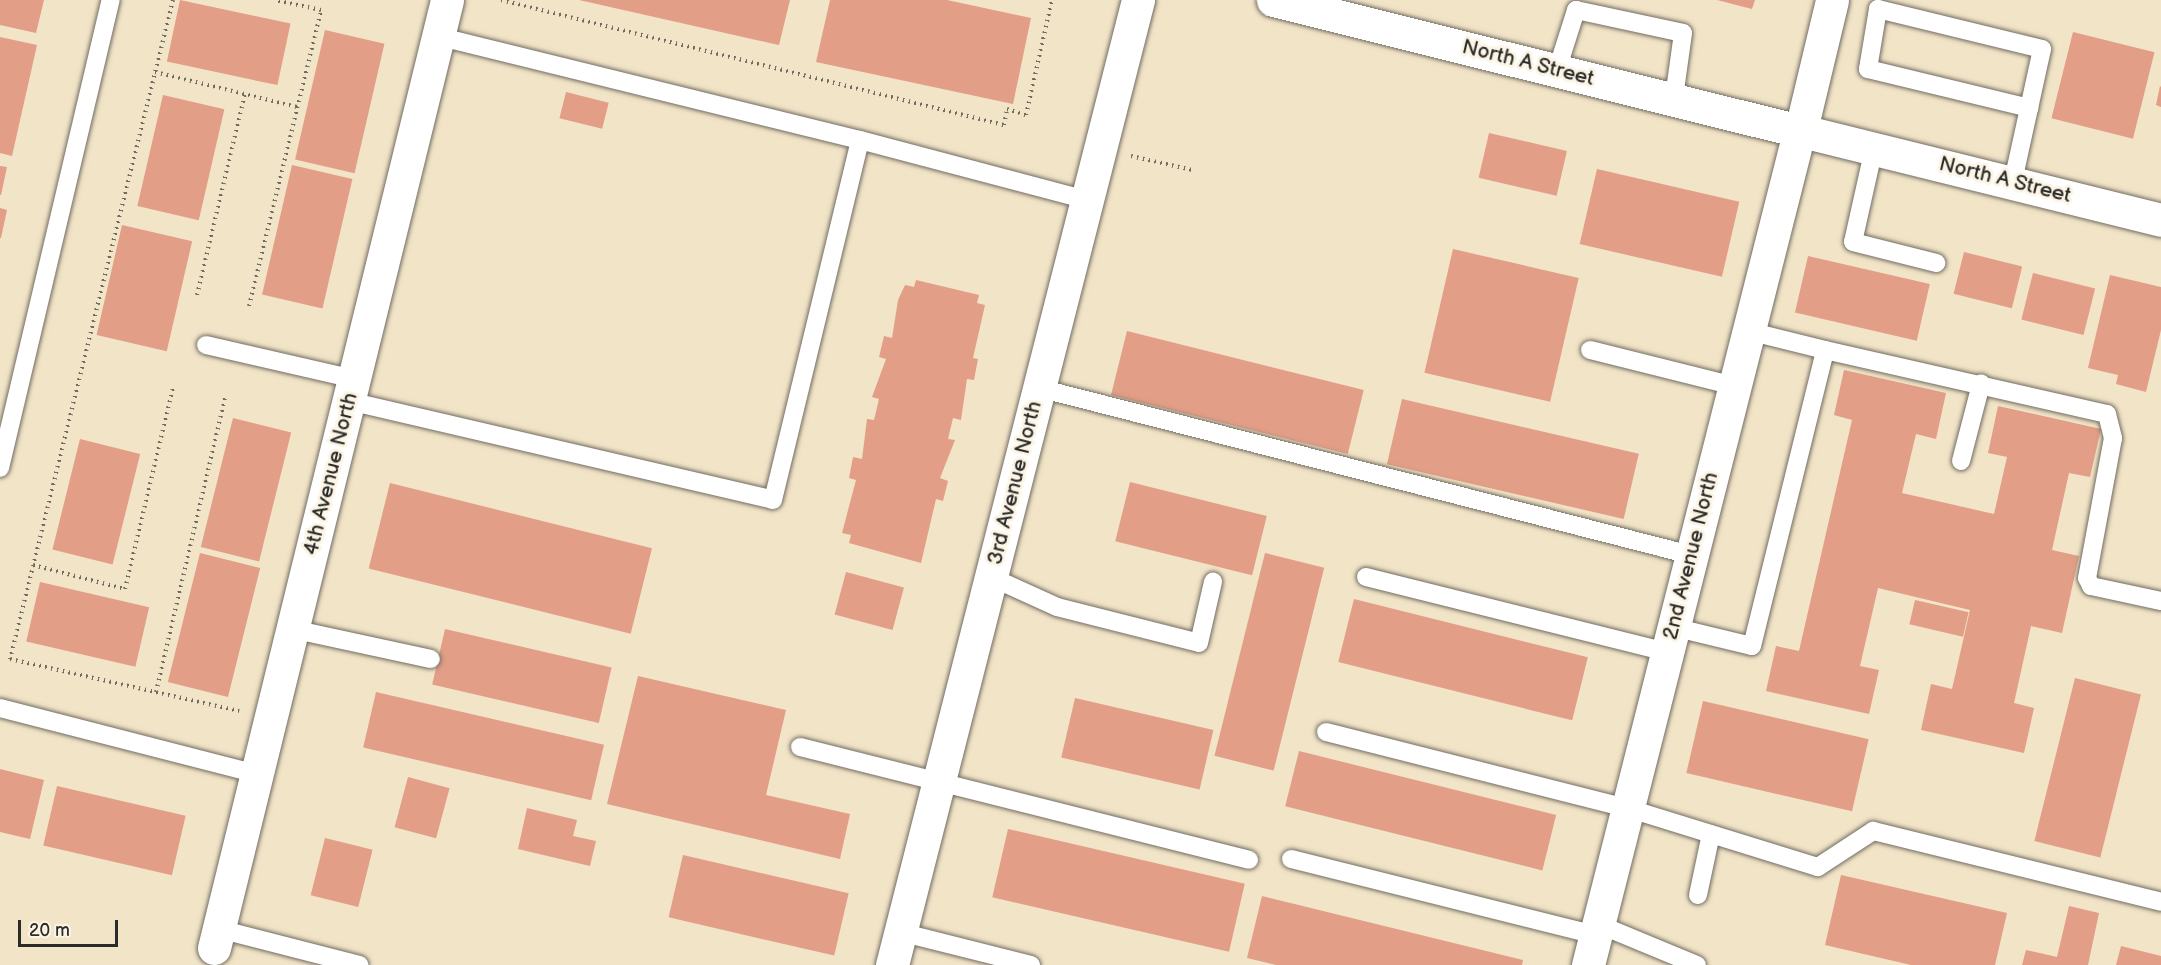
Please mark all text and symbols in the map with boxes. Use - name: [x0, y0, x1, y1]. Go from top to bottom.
- street label: North A Street: [1459, 34, 1597, 92]
- street label: North A Street: [1936, 151, 2074, 209]
- street label: 4th Avenue North: [299, 390, 363, 558]
- street label: 3rd Avenue North: [983, 399, 1047, 567]
- street label: 2nd Avenue North: [1658, 470, 1724, 642]
- scale bar: [21, 908, 122, 946]
- text: 20 m: [29, 920, 70, 941]

